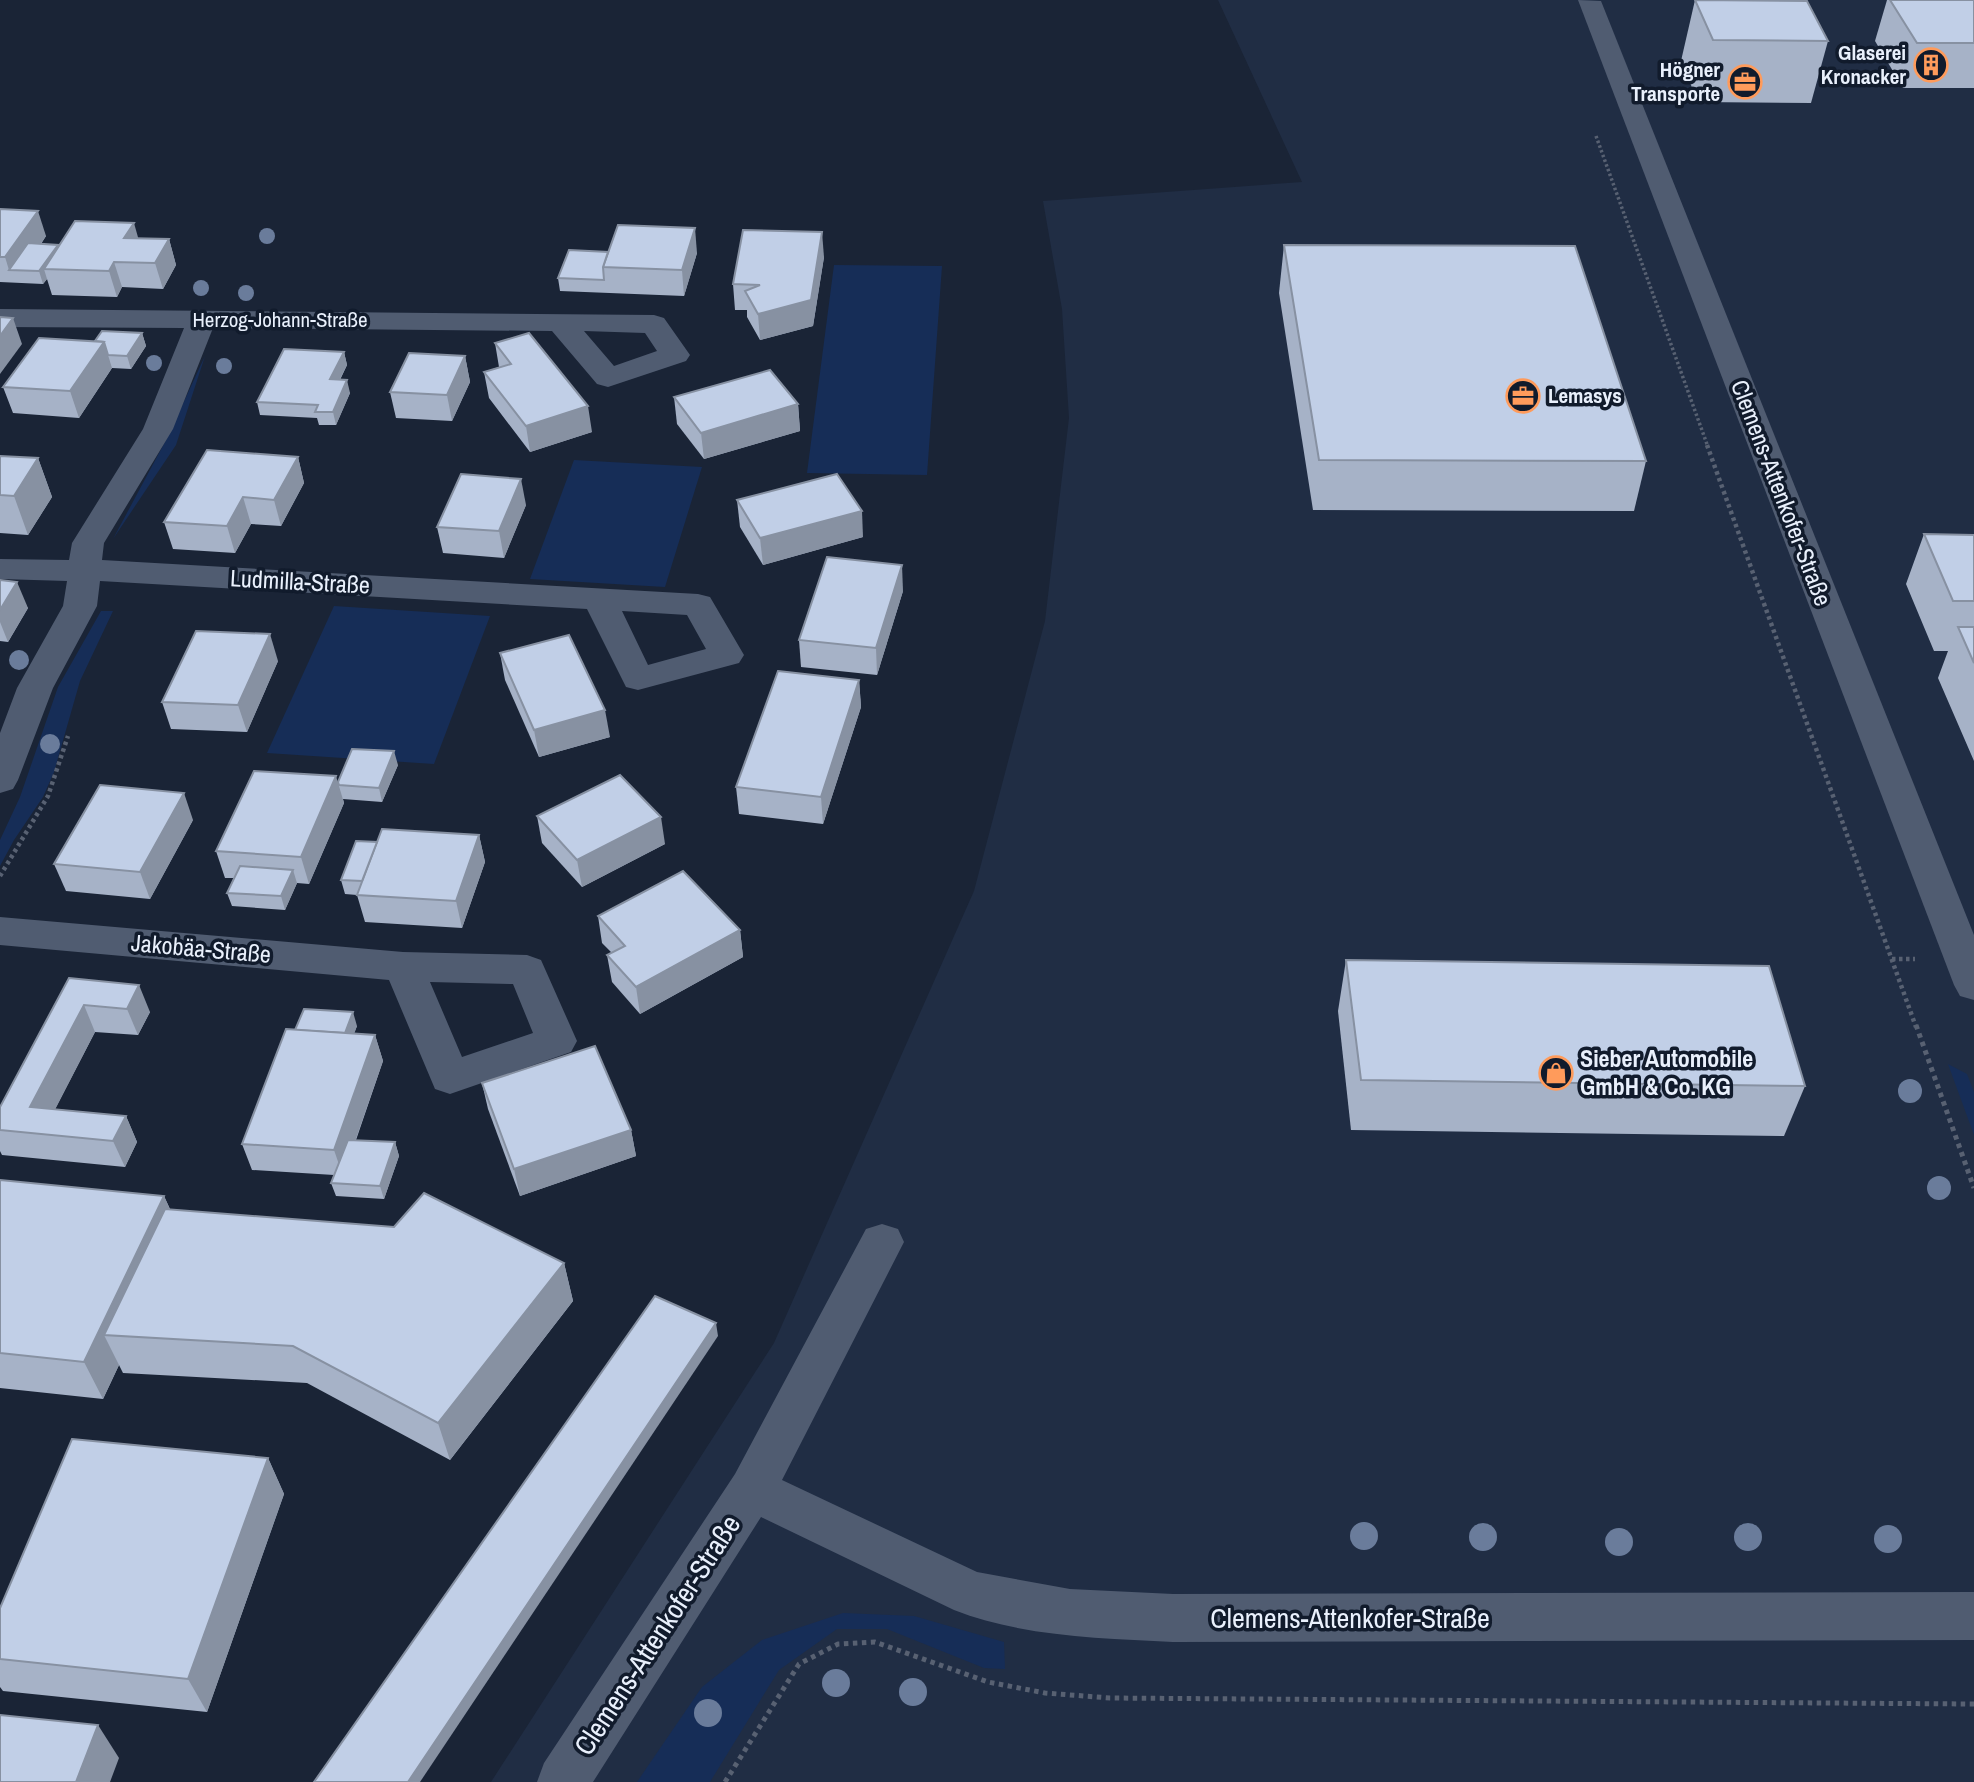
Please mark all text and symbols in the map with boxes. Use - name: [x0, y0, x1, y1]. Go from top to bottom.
- place label: Glaserei Kronacker: [1821, 38, 1906, 91]
- building icon: Glaserei Kronacker: [1912, 46, 1950, 84]
- place label: Högner Transporte: [1631, 55, 1720, 108]
- office icon: Högner Transporte: [1726, 63, 1764, 101]
- street label: Herzog-Johann-Straße: [192, 305, 368, 334]
- street label: Clemens-Attenkofer-Straße: [1724, 375, 1840, 610]
- office icon: Lemasys: [1504, 377, 1542, 415]
- place label: Lemasys: [1548, 381, 1622, 410]
- street label: Ludmilla-Straße: [229, 561, 371, 601]
- street label: Jakobäa-Straße: [130, 926, 272, 970]
- place label: Sieber Automobile GmbH & Co. KG: [1580, 1042, 1753, 1102]
- shop icon: Sieber Automobile GmbH & Co. KG: [1537, 1054, 1575, 1092]
- street label: Clemens-Attenkofer-Straße: [565, 1507, 749, 1763]
- street label: Clemens-Attenkofer-Straße: [1210, 1599, 1490, 1637]

